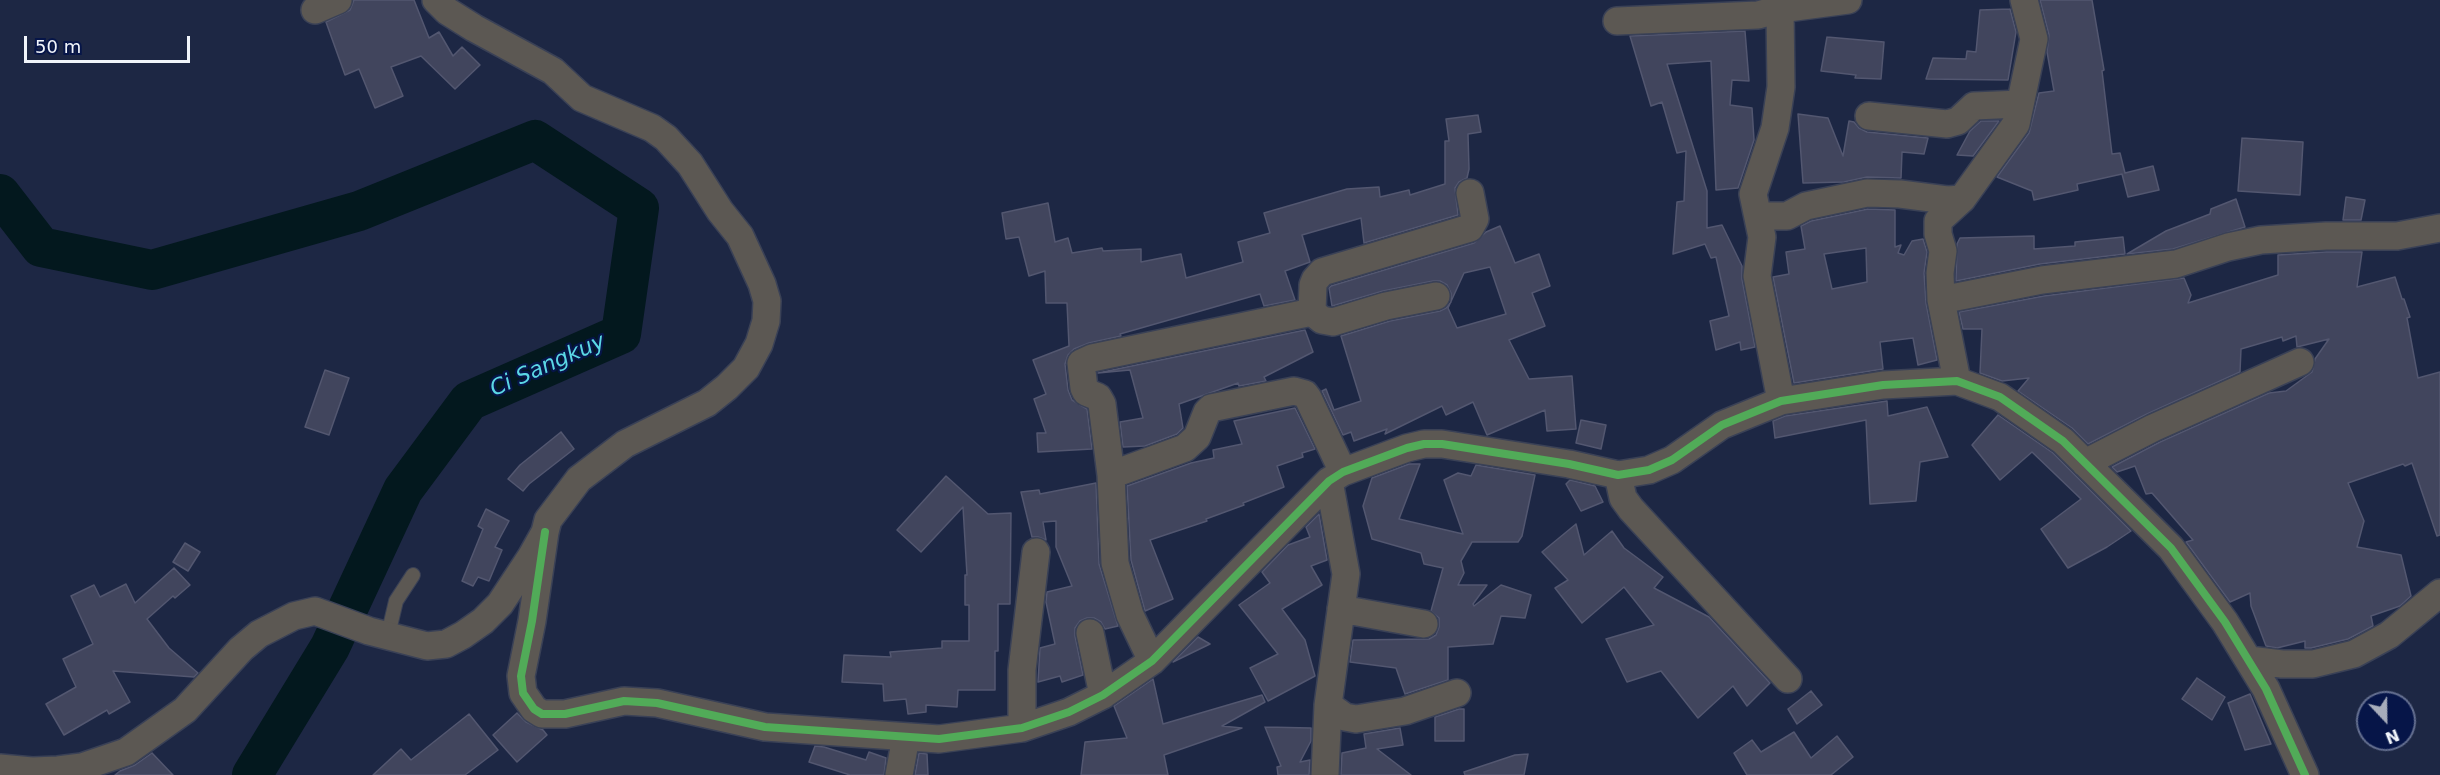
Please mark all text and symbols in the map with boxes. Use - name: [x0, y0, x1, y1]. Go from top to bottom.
- scale bar: [27, 24, 194, 62]
- text: 50 m: [35, 36, 81, 57]
- water label: Ci Sangkuy: [486, 329, 610, 403]
- north arrow: [2356, 691, 2416, 751]
- text: N: [2382, 725, 2402, 748]

